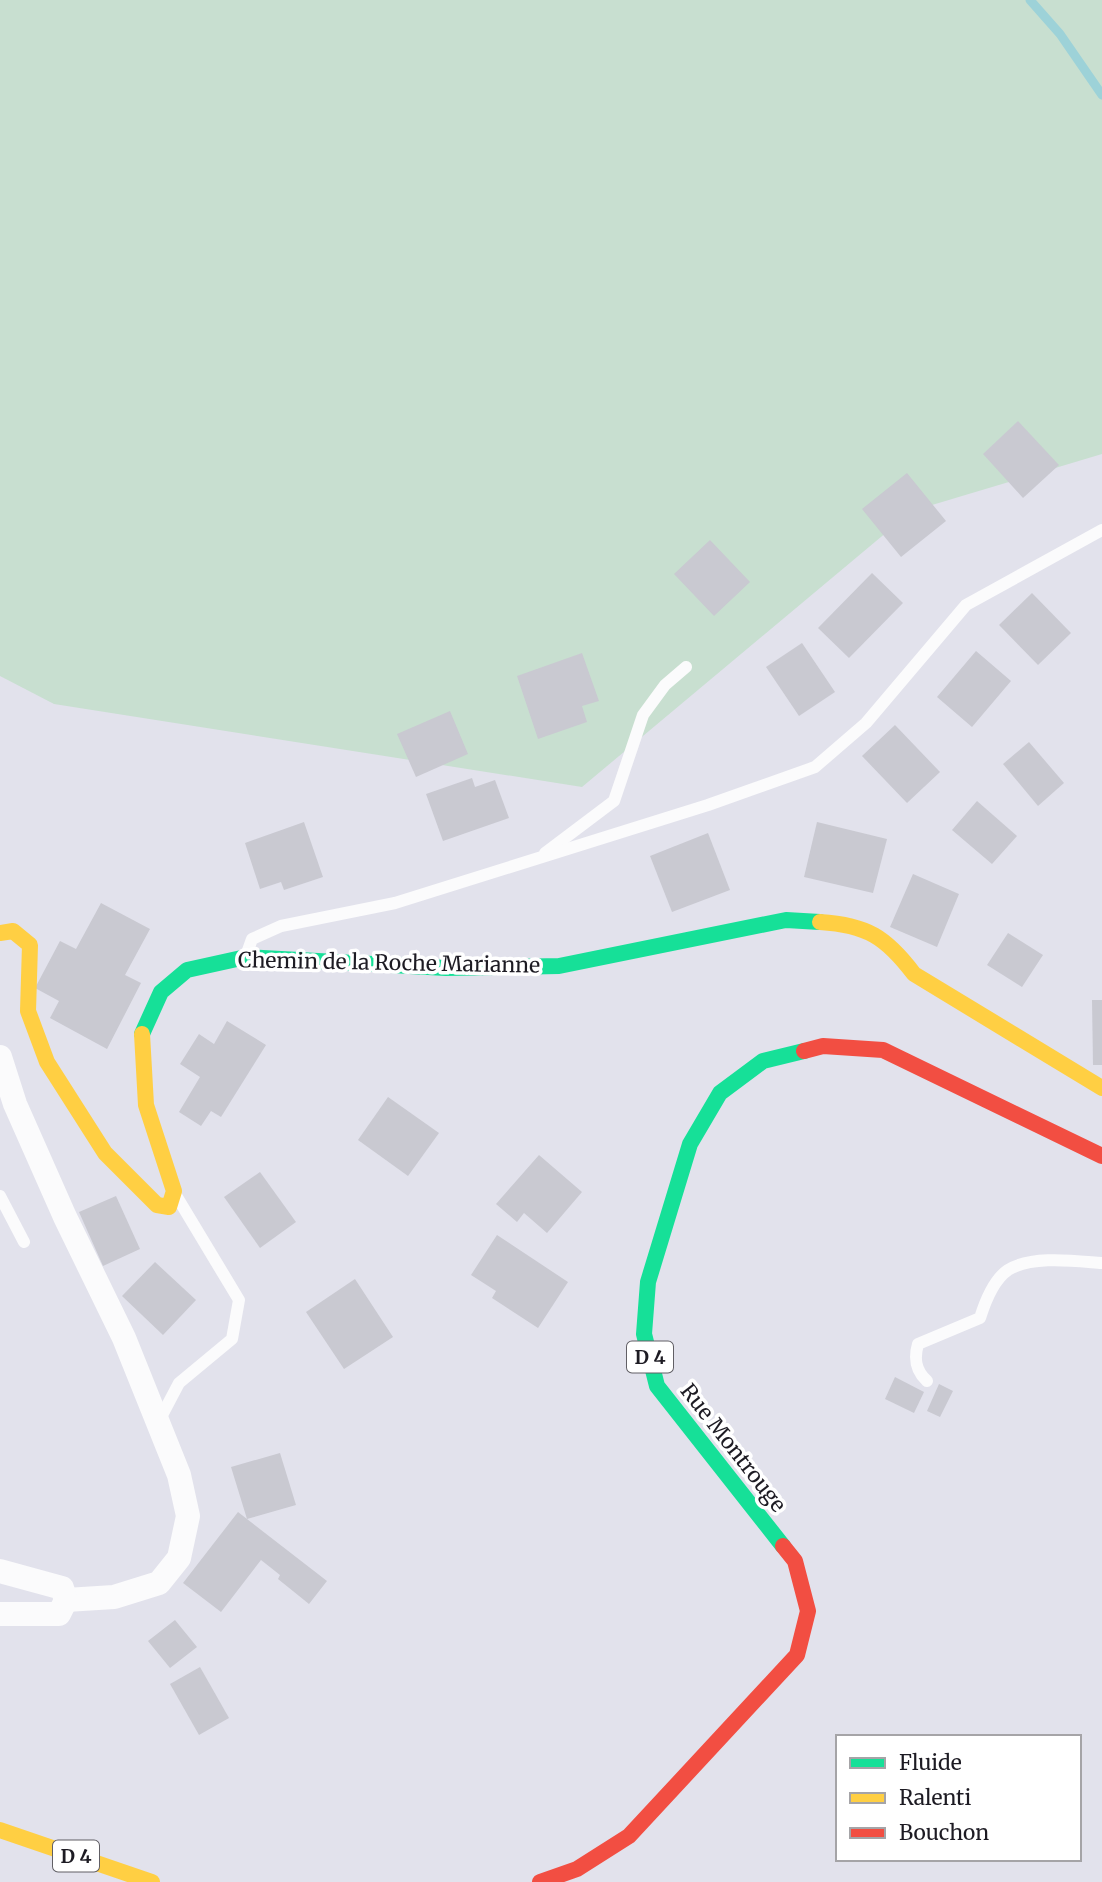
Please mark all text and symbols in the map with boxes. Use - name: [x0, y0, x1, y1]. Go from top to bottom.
- street label: Chemin de la Roche Marianne: [238, 946, 540, 979]
- road number: D 4: [627, 1342, 673, 1372]
- street label: Rue Montrouge: [675, 1378, 792, 1517]
- legend: [836, 1735, 1081, 1861]
- text: Fluide: [899, 1749, 962, 1776]
- text: Ralenti: [899, 1784, 971, 1811]
- text: Bouchon: [899, 1819, 989, 1846]
- road number: D 4: [53, 1840, 99, 1872]

